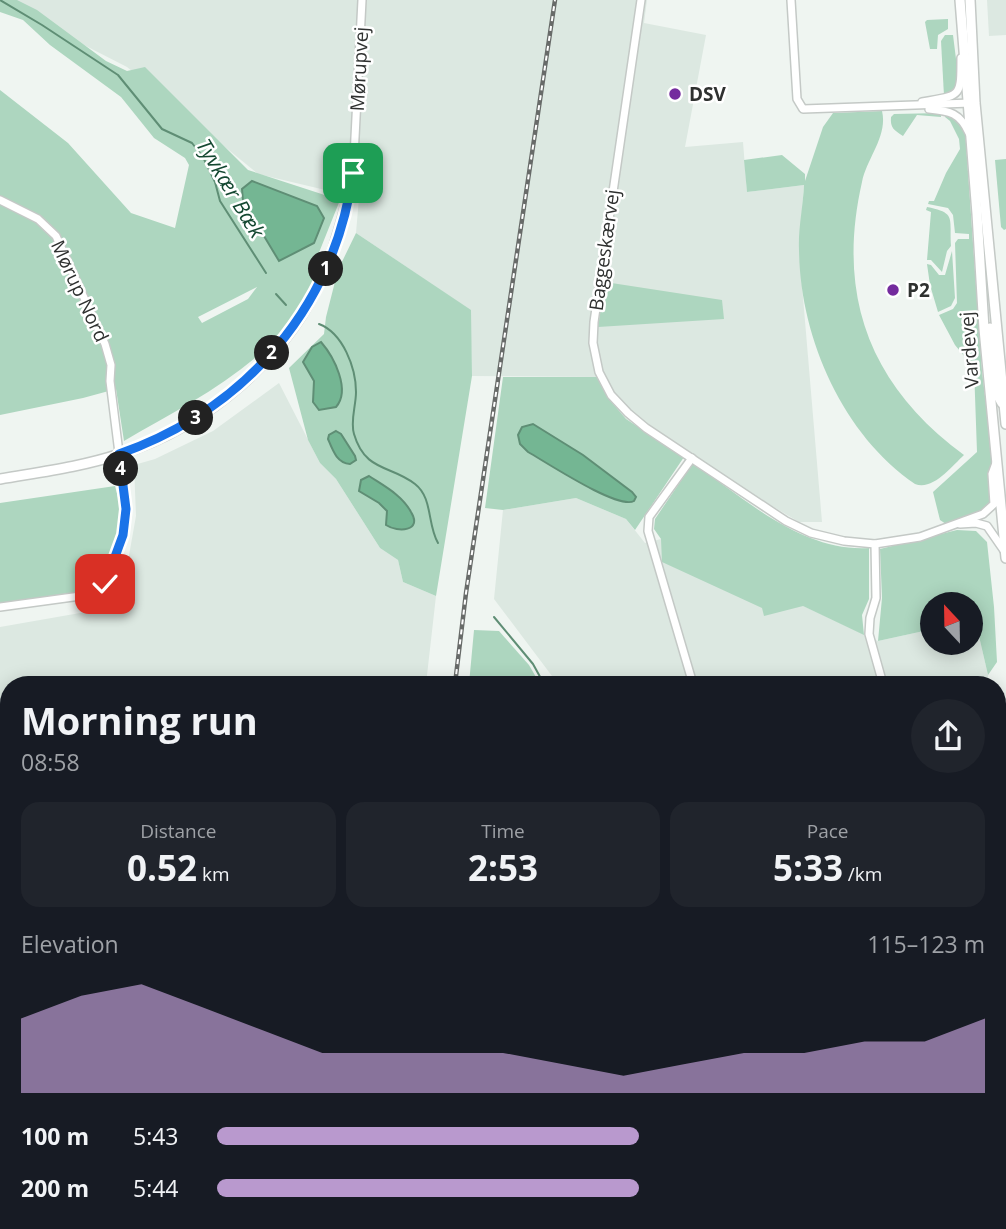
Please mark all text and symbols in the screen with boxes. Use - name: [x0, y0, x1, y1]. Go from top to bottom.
- street label: Mørupvej: [344, 26, 374, 112]
- place label: DSV: [689, 81, 727, 107]
- marker: DSV: [667, 86, 683, 102]
- water label: Tyvkær Bæk: [190, 133, 272, 244]
- pin: [323, 143, 383, 203]
- icon: arrive: [334, 154, 372, 192]
- street label: Baggeskærvej: [583, 188, 625, 312]
- street label: Mørup Nord: [45, 236, 115, 346]
- pin: 1: [308, 252, 344, 286]
- text: 1: [320, 255, 331, 281]
- place label: P2: [907, 277, 930, 303]
- marker: P2: [885, 282, 901, 298]
- street label: Vardevej: [953, 311, 985, 389]
- pin: 2: [254, 336, 290, 370]
- text: 2: [266, 339, 277, 365]
- pin: 3: [178, 400, 214, 436]
- text: 3: [190, 404, 201, 430]
- pin: 4: [104, 452, 138, 486]
- text: 4: [115, 455, 126, 481]
- pin: [75, 554, 135, 614]
- icon: check: [86, 565, 124, 603]
- north arrow: [920, 592, 984, 654]
- map controls: [920, 592, 983, 655]
- text: Morning run: [21, 694, 258, 746]
- button: share: [911, 699, 985, 773]
- text: 08:58: [21, 746, 80, 778]
- text: Distance: [140, 818, 217, 844]
- text: Time: [481, 818, 525, 844]
- text: Pace: [807, 818, 849, 844]
- text: 0.52: [127, 844, 197, 891]
- text: 2:53: [468, 844, 538, 891]
- text: 5:33: [773, 844, 843, 891]
- text: km: [197, 861, 230, 887]
- text: /km: [843, 861, 882, 887]
- text: Elevation: [21, 928, 119, 960]
- text: 115–123 m: [867, 928, 985, 960]
- text: 100 m: [21, 1120, 89, 1152]
- text: 5:43: [133, 1120, 179, 1152]
- text: 200 m: [21, 1172, 89, 1204]
- text: 5:44: [133, 1172, 179, 1204]

